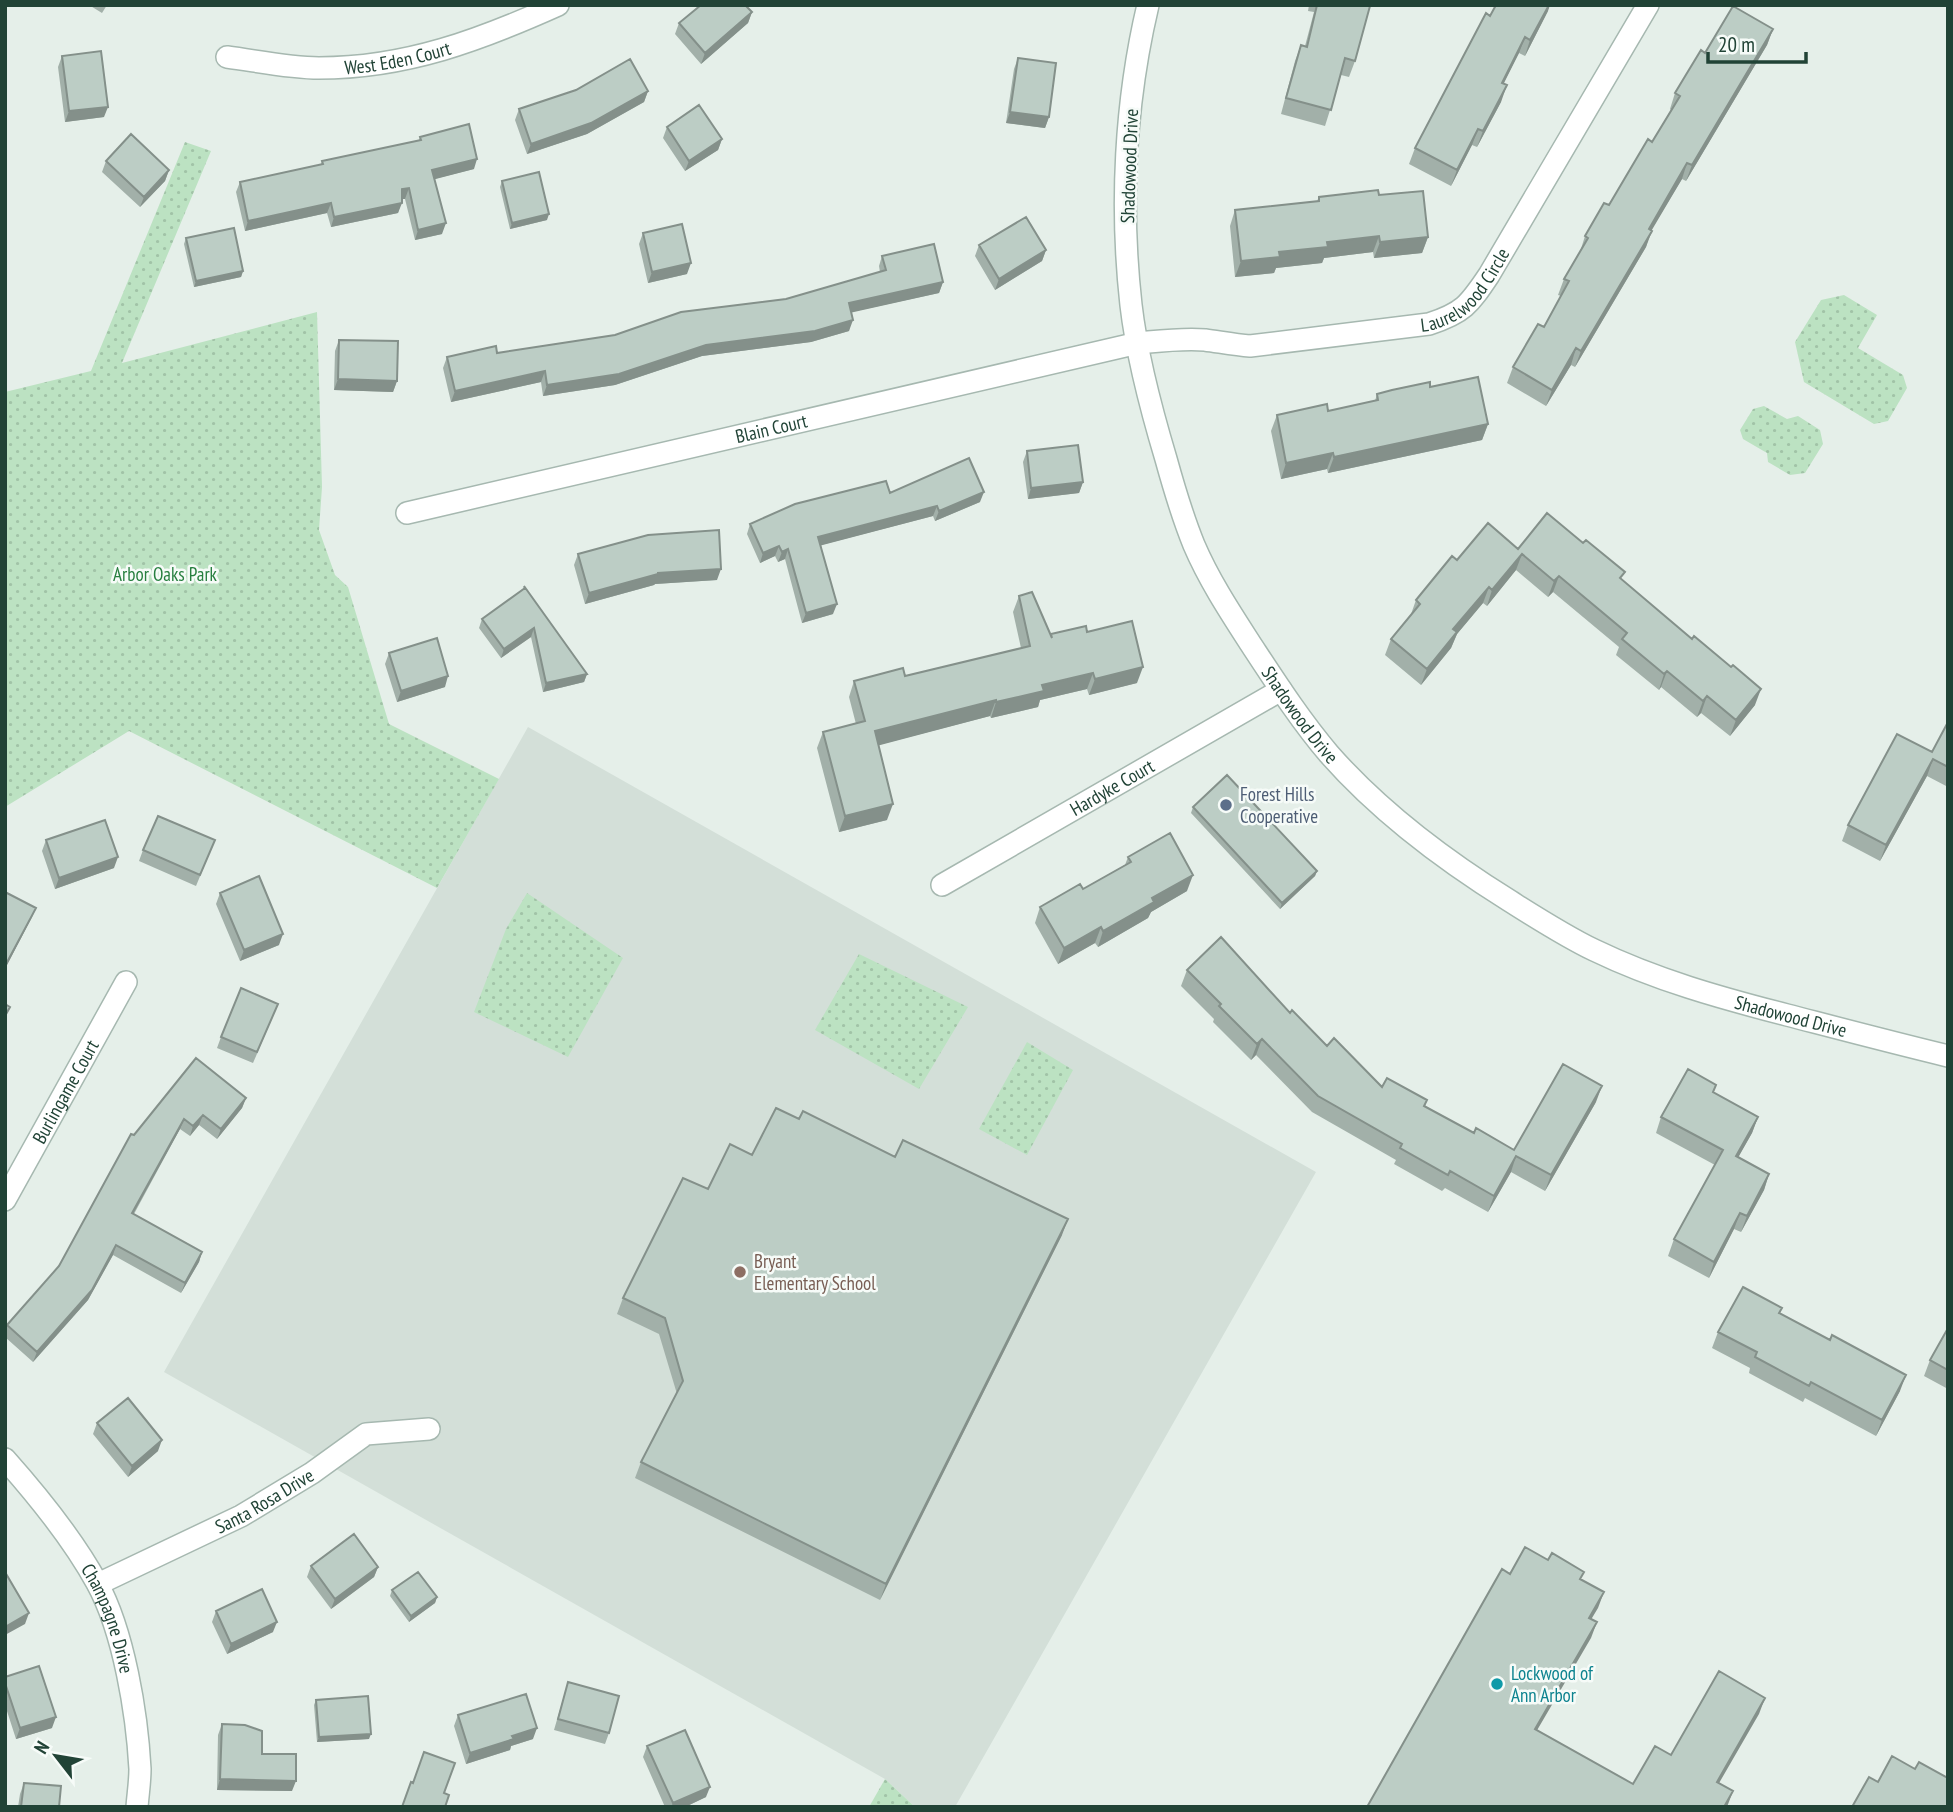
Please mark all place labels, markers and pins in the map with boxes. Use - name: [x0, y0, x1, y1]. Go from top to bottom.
- place label: Forest Hills Cooperative: [1240, 782, 1318, 828]
- marker: Forest Hills Cooperative: [1218, 797, 1234, 813]
- place label: Bryant Elementary School: [754, 1249, 876, 1295]
- marker: Bryant Elementary School: [732, 1264, 748, 1280]
- place label: Lockwood of Ann Arbor: [1511, 1661, 1594, 1707]
- marker: Lockwood of Ann Arbor: [1489, 1676, 1505, 1692]

